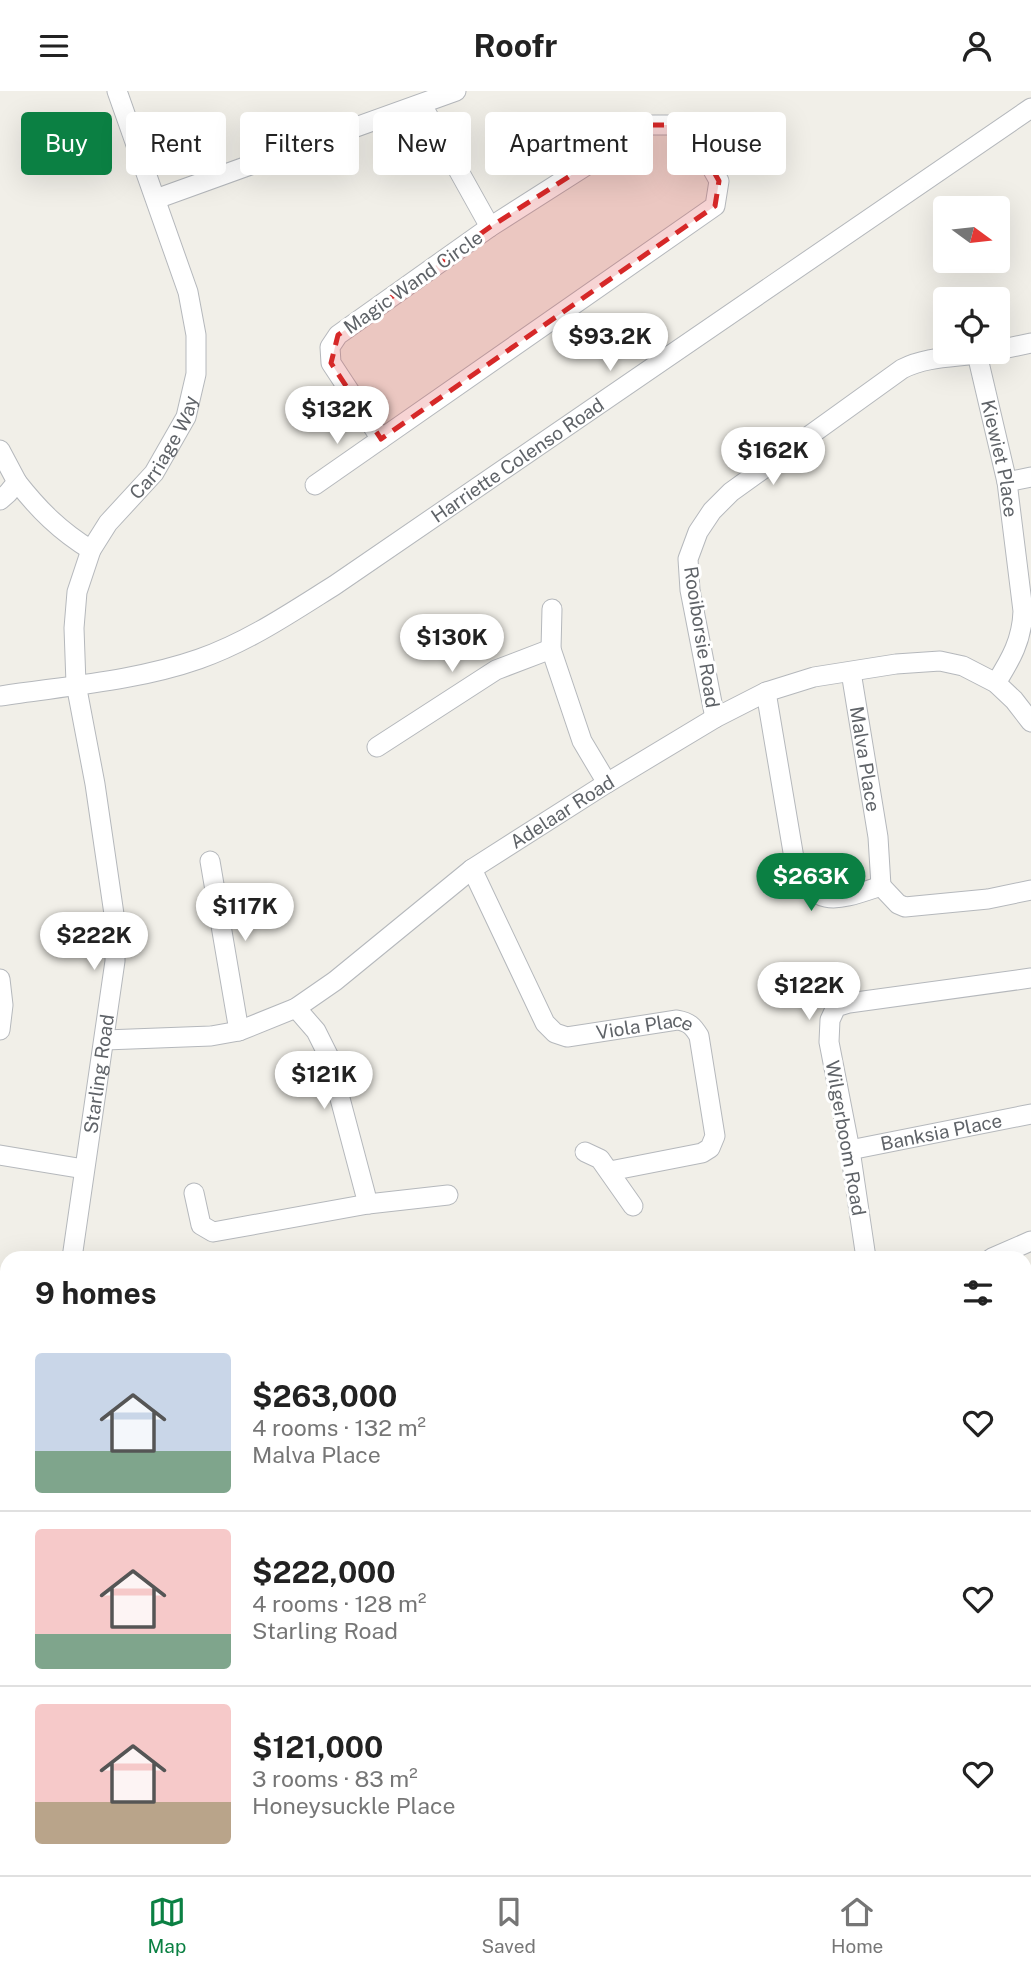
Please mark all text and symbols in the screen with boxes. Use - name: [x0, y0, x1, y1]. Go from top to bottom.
- icon: menu: [35, 27, 73, 65]
- text: Roofr: [474, 27, 557, 64]
- icon: person: [958, 27, 996, 65]
- chip: Buy: [21, 112, 112, 175]
- chip: Rent: [126, 112, 226, 175]
- chip: Filters: [240, 112, 359, 175]
- chip: New: [373, 112, 471, 175]
- chip: Apartment: [485, 112, 653, 175]
- chip: House: [667, 112, 786, 175]
- north arrow: [933, 196, 1010, 273]
- map controls: [933, 196, 1010, 364]
- street label: Magic Wand Circle: [339, 226, 487, 338]
- button: locate: [933, 287, 1010, 364]
- pin: $93.2K: [553, 313, 667, 373]
- text: $93.2K: [568, 322, 652, 349]
- pin: $132K: [288, 387, 386, 446]
- street label: Carriage Way: [125, 393, 202, 504]
- street label: Harriette Colenso Road: [427, 393, 608, 527]
- text: $132K: [301, 395, 373, 422]
- street label: Kiewiet Place: [977, 397, 1022, 518]
- pin: $162K: [724, 427, 822, 487]
- text: $162K: [737, 436, 809, 463]
- street label: Rooiborsie Road: [680, 565, 724, 709]
- pin: $130K: [403, 615, 501, 674]
- text: $130K: [416, 623, 488, 650]
- street label: Malva Place: [846, 705, 885, 813]
- street label: Adelaar Road: [506, 770, 618, 853]
- pin: $263K: [762, 853, 860, 913]
- text: $263K: [772, 862, 850, 889]
- pin: $117K: [196, 883, 294, 943]
- text: $117K: [212, 892, 278, 919]
- pin: $222K: [45, 913, 143, 972]
- text: $222K: [56, 921, 132, 948]
- pin: $122K: [760, 963, 858, 1022]
- text: $122K: [773, 971, 845, 998]
- street label: Viola Place: [595, 1008, 698, 1043]
- street label: Starling Road: [79, 1013, 118, 1135]
- pin: $121K: [275, 1051, 373, 1111]
- street label: Wilgerboom Road: [821, 1059, 871, 1217]
- text: $121K: [291, 1060, 357, 1087]
- street label: Banksia Place: [879, 1109, 1004, 1155]
- icon: filters: [959, 1274, 997, 1312]
- text: 9 homes: [35, 1275, 157, 1311]
- text: $263,000: [252, 1378, 397, 1414]
- icon: home: [91, 1381, 175, 1465]
- icon: heart: [959, 1404, 997, 1442]
- text: 4 rooms · 132 m²: [252, 1414, 426, 1441]
- text: Malva Place: [252, 1441, 381, 1468]
- text: $222,000: [252, 1554, 396, 1590]
- icon: home: [91, 1557, 175, 1641]
- icon: heart: [959, 1580, 997, 1618]
- text: 4 rooms · 128 m²: [252, 1590, 426, 1617]
- text: Starling Road: [252, 1617, 398, 1644]
- text: $121,000: [252, 1729, 383, 1765]
- icon: home: [91, 1732, 175, 1816]
- icon: heart: [959, 1755, 997, 1793]
- text: 3 rooms · 83 m²: [252, 1765, 418, 1792]
- text: Honeysuckle Place: [252, 1792, 455, 1819]
- tab: Map: [148, 1893, 186, 1957]
- tab: Saved: [481, 1893, 536, 1957]
- tab: Home: [831, 1893, 883, 1957]

